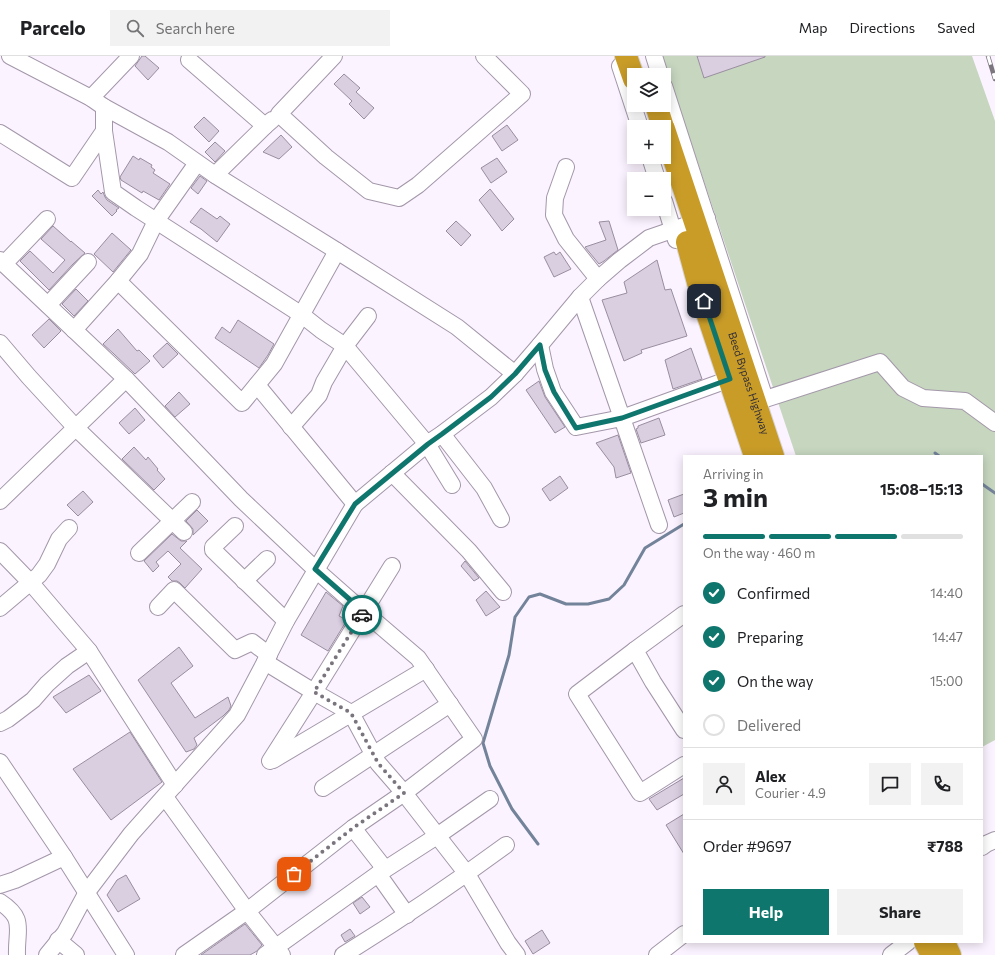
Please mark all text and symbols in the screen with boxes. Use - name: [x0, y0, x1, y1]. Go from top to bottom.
- search box: [110, 10, 390, 46]
- text: Parcelo: [20, 16, 86, 39]
- icon: search: [124, 17, 146, 39]
- text: Search here: [156, 19, 235, 37]
- text: Map: [799, 19, 828, 36]
- text: Directions: [850, 19, 915, 36]
- text: Saved: [937, 19, 975, 36]
- map controls: [627, 68, 671, 216]
- button: layers: [627, 68, 671, 112]
- button: +: [627, 120, 671, 164]
- button: −: [627, 172, 671, 216]
- pin: [687, 284, 721, 318]
- icon: home: [693, 290, 715, 312]
- street label: Beed Bypass Highway: [726, 330, 773, 436]
- text: Arriving in: [703, 466, 763, 482]
- text: 15:08–15:13: [880, 480, 963, 498]
- text: 3 min: [703, 481, 768, 512]
- text: On the way · 460 m: [703, 545, 815, 561]
- icon: check: [703, 582, 725, 604]
- text: Confirmed: [737, 584, 810, 602]
- text: 14:40: [930, 585, 963, 601]
- courier: [342, 595, 382, 635]
- icon: car: [351, 604, 373, 626]
- icon: check: [703, 626, 725, 648]
- text: Preparing: [737, 628, 803, 646]
- text: 14:47: [932, 629, 963, 645]
- icon: check: [703, 670, 725, 692]
- text: On the way: [737, 672, 814, 690]
- text: 15:00: [930, 673, 963, 689]
- text: Delivered: [737, 716, 801, 734]
- button: person: [703, 763, 745, 805]
- button: chat: [869, 763, 911, 805]
- button: phone: [921, 763, 963, 805]
- text: Alex: [755, 767, 786, 785]
- text: Courier · 4.9: [755, 785, 826, 801]
- text: Order #9697: [703, 837, 792, 855]
- text: ₹788: [927, 837, 963, 855]
- pin: [277, 857, 311, 891]
- icon: bag: [283, 863, 305, 885]
- button: Help: [703, 889, 829, 935]
- button: Share: [837, 889, 963, 935]

